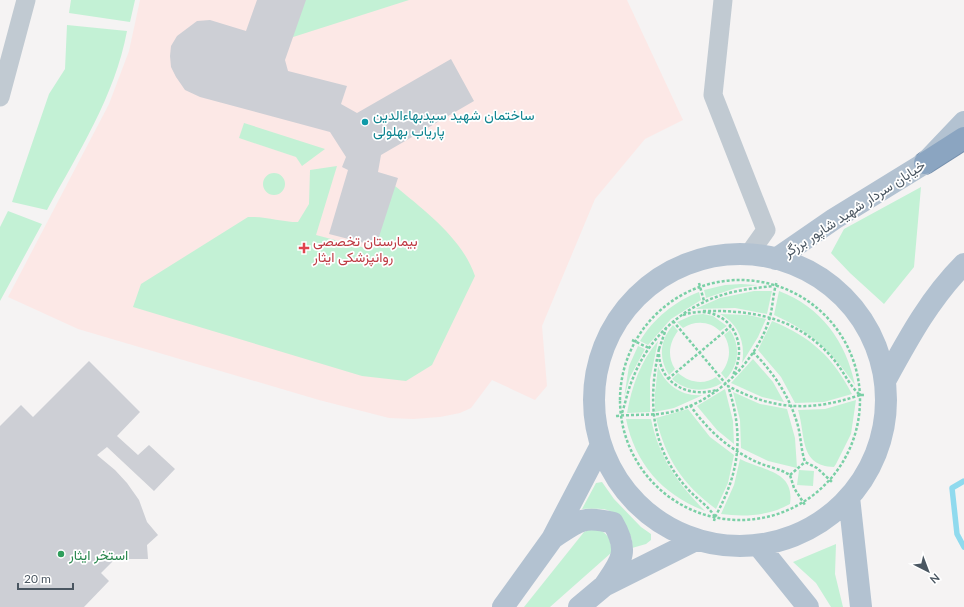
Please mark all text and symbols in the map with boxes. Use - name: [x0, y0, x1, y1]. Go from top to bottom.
- place label: ساختمان شهید سیدبهاءالدین پاریاب بهلولی: [373, 106, 535, 141]
- marker: ساختمان شهید سیدبهاءالدین پاریاب بهلولی: [360, 117, 370, 127]
- street label: خیابان سردار شهید شاپور برزگر: [779, 156, 929, 262]
- place label: بیمارستان تخصصی روانپزشکی ایثار: [312, 232, 418, 267]
- marker: بیمارستان تخصصی روانپزشکی ایثار: [298, 242, 310, 254]
- place label: استخر ایثار: [68, 546, 128, 564]
- marker: استخر ایثار: [56, 549, 66, 559]
- north arrow: [908, 551, 948, 591]
- scale bar: [18, 565, 73, 591]
- text: 20 m: [24, 571, 51, 586]
- text: N: [928, 571, 943, 586]

